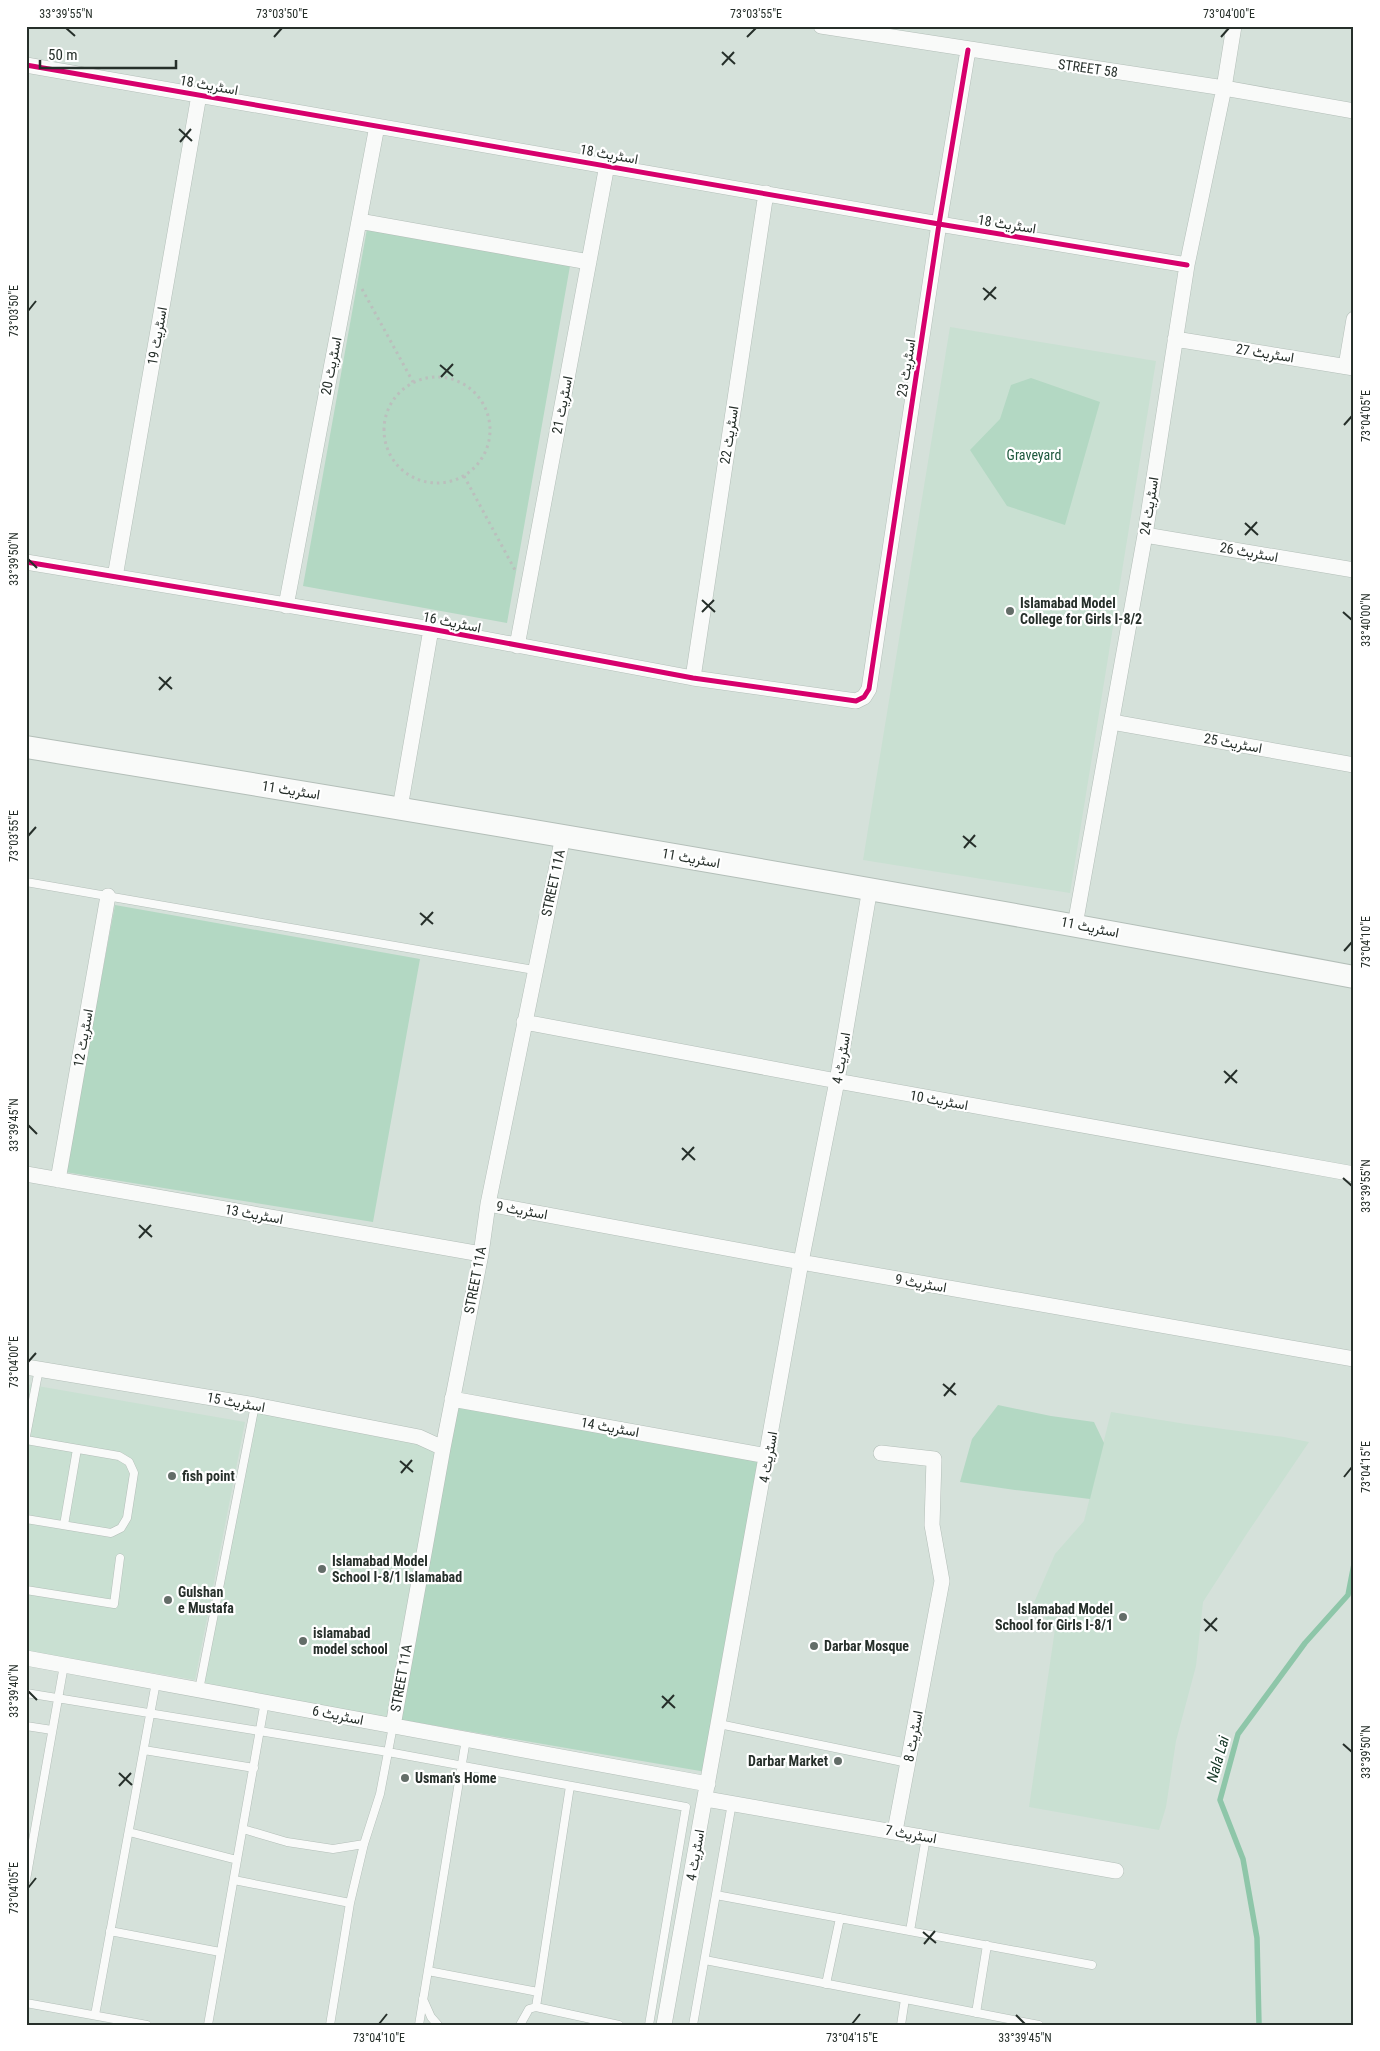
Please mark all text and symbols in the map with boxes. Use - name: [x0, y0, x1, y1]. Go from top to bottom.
- text: 33°39'55"N: [39, 7, 93, 21]
- text: 73°03'50"E: [256, 7, 308, 21]
- text: 73°03'55"E: [730, 7, 782, 21]
- text: 73°04'00"E: [1203, 7, 1255, 21]
- scale bar: [40, 38, 176, 70]
- text: 50 m: [48, 46, 78, 64]
- street label: STREET 58: [1057, 56, 1119, 80]
- street label: اسٹریٹ 18: [178, 72, 239, 99]
- street label: اسٹریٹ 18: [578, 141, 639, 168]
- street label: اسٹریٹ 18: [977, 211, 1037, 237]
- text: 73°03'50"E: [7, 285, 21, 337]
- street label: اسٹریٹ 19: [144, 306, 171, 367]
- street label: اسٹریٹ 20: [318, 336, 345, 397]
- street label: اسٹریٹ 23: [893, 338, 919, 398]
- street label: اسٹریٹ 27: [1235, 340, 1295, 366]
- street label: اسٹریٹ 21: [549, 375, 576, 436]
- text: 73°04'05"E: [1359, 390, 1373, 442]
- street label: اسٹریٹ 22: [716, 405, 742, 465]
- park label: Graveyard: [1007, 447, 1061, 463]
- street label: اسٹریٹ 24: [1136, 476, 1162, 536]
- text: 33°39'50"N: [7, 532, 21, 586]
- street label: اسٹریٹ 26: [1218, 539, 1279, 566]
- text: 33°40'00"N: [1359, 593, 1373, 647]
- place label: Islamabad Model College for Girls I-8/2: [1020, 595, 1142, 627]
- marker: Islamabad Model College for Girls I-8/2: [1004, 605, 1016, 617]
- street label: اسٹریٹ 16: [421, 609, 482, 636]
- street label: اسٹریٹ 25: [1202, 730, 1263, 757]
- street label: اسٹریٹ 11: [261, 777, 321, 803]
- text: 73°03'55"E: [7, 810, 21, 862]
- street label: اسٹریٹ 11: [660, 845, 721, 872]
- street label: STREET 11A: [538, 848, 568, 918]
- street label: اسٹریٹ 11: [1059, 914, 1120, 941]
- text: 73°04'10"E: [1359, 916, 1373, 968]
- street label: اسٹریٹ 12: [70, 1008, 97, 1069]
- street label: اسٹریٹ 4: [829, 1031, 854, 1085]
- street label: اسٹریٹ 10: [908, 1087, 969, 1114]
- text: 33°39'45"N: [7, 1098, 21, 1152]
- text: 33°39'55"N: [1359, 1159, 1373, 1213]
- street label: اسٹریٹ 9: [495, 1198, 549, 1223]
- street label: اسٹریٹ 13: [223, 1201, 284, 1228]
- street label: STREET 11A: [461, 1245, 489, 1315]
- street label: اسٹریٹ 9: [894, 1271, 948, 1296]
- text: 73°04'00"E: [7, 1336, 21, 1388]
- street label: اسٹریٹ 15: [205, 1389, 266, 1416]
- street label: اسٹریٹ 14: [579, 1414, 640, 1441]
- street label: اسٹریٹ 4: [756, 1430, 781, 1484]
- text: 73°04'15"E: [1359, 1441, 1373, 1493]
- place label: fish point: [182, 1468, 235, 1484]
- marker: fish point: [166, 1470, 178, 1482]
- place label: Islamabad Model School I-8/1 Islamabad: [332, 1553, 462, 1585]
- marker: Islamabad Model School I-8/1 Islamabad: [316, 1563, 328, 1575]
- place label: Gulshan e Mustafa: [178, 1584, 234, 1616]
- marker: Gulshan e Mustafa: [162, 1594, 174, 1606]
- place label: Islamabad Model School for Girls I-8/1: [995, 1601, 1113, 1633]
- marker: Islamabad Model School for Girls I-8/1: [1117, 1611, 1129, 1623]
- place label: islamabad model school: [313, 1625, 388, 1657]
- marker: islamabad model school: [297, 1635, 309, 1647]
- place label: Darbar Mosque: [824, 1638, 909, 1654]
- marker: Darbar Mosque: [808, 1640, 820, 1652]
- street label: STREET 11A: [387, 1643, 415, 1713]
- text: 33°39'40"N: [7, 1664, 21, 1718]
- street label: اسٹریٹ 6: [311, 1702, 365, 1729]
- street label: اسٹریٹ 8: [900, 1709, 927, 1763]
- text: 33°39'50"N: [1359, 1725, 1373, 1779]
- water label: Nala Lai: [1203, 1733, 1233, 1784]
- place label: Darbar Market: [748, 1753, 828, 1769]
- marker: Darbar Market: [832, 1755, 844, 1767]
- place label: Usman's Home: [415, 1770, 497, 1786]
- marker: Usman's Home: [399, 1772, 411, 1784]
- street label: اسٹریٹ 7: [884, 1822, 938, 1847]
- street label: اسٹریٹ 4: [683, 1828, 708, 1882]
- text: 73°04'05"E: [7, 1862, 21, 1914]
- text: 73°04'10"E: [353, 2031, 405, 2045]
- text: 73°04'15"E: [826, 2031, 878, 2045]
- text: 33°39'45"N: [998, 2031, 1052, 2045]

